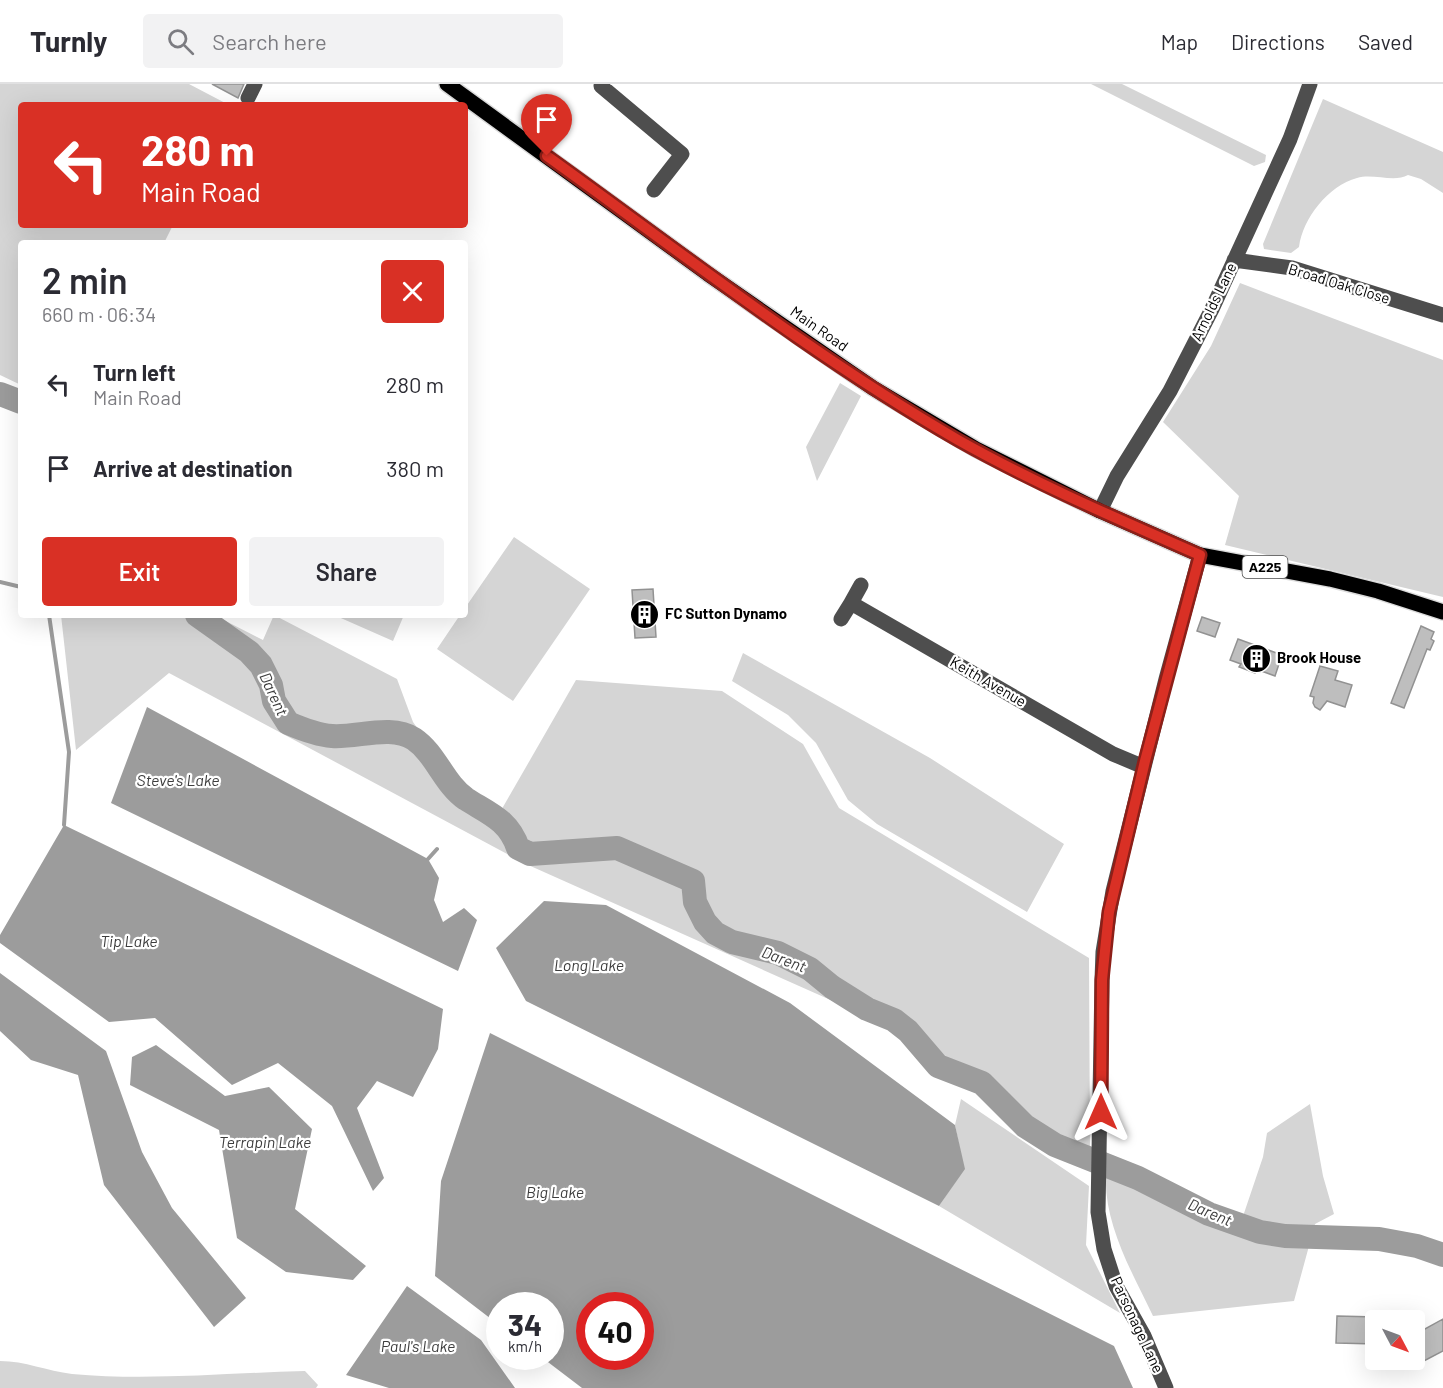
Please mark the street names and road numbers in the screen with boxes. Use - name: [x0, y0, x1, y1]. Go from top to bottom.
- street label: Broad Oak Close: [1286, 259, 1392, 307]
- street label: Arnolds Lane: [1186, 260, 1240, 344]
- street label: Main Road: [787, 302, 852, 355]
- road number: A225: [1242, 556, 1288, 578]
- street label: Keith Avenue: [947, 652, 1030, 710]
- street label: Parsonage Lane: [1108, 1274, 1168, 1376]

